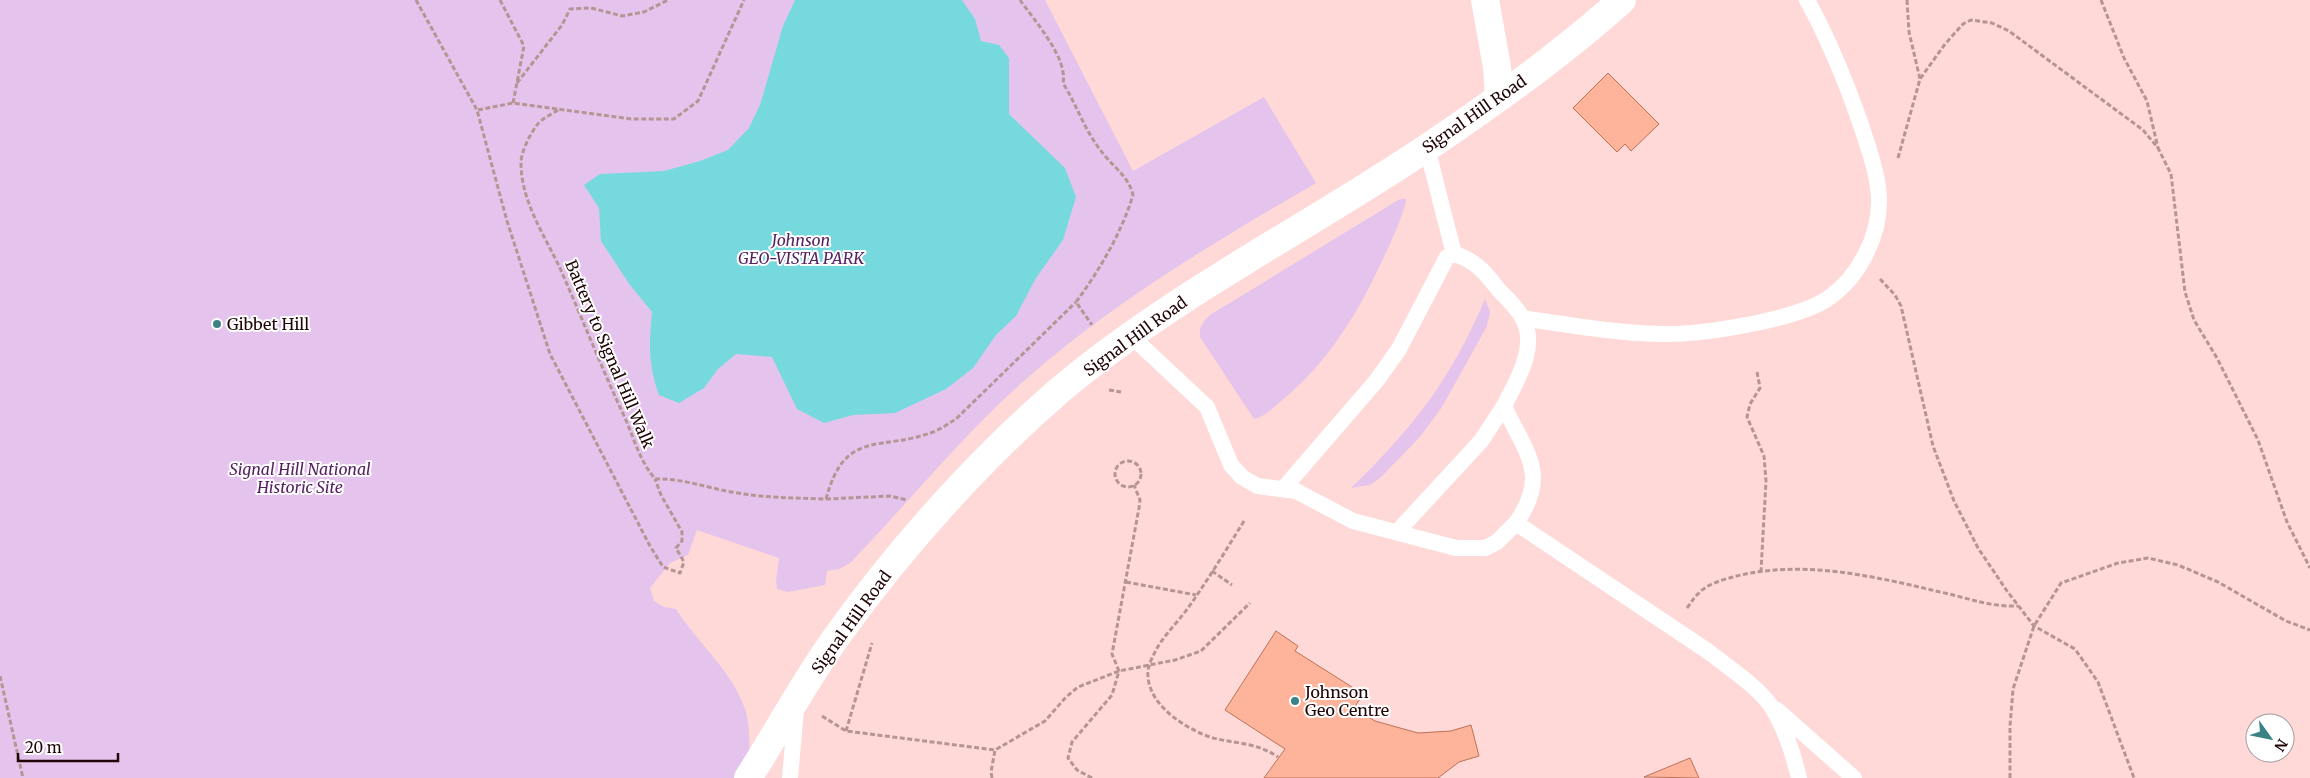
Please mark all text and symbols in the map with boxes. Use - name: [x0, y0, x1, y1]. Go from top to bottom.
- street label: Signal Hill Road: [1418, 70, 1530, 157]
- park label: Johnson GEO-VISTA PARK: [738, 230, 865, 268]
- street label: Battery to Signal Hill Walk: [561, 257, 659, 452]
- street label: Signal Hill Road: [1079, 292, 1191, 380]
- place label: Gibbet Hill: [227, 314, 309, 334]
- marker: Gibbet Hill: [211, 318, 223, 330]
- park label: Signal Hill National Historic Site: [229, 459, 371, 497]
- street label: Signal Hill Road: [807, 566, 895, 678]
- place label: Johnson Geo Centre: [1304, 682, 1389, 720]
- marker: Johnson Geo Centre: [1289, 695, 1301, 707]
- north arrow: [2245, 713, 2295, 763]
- scale bar: [18, 730, 118, 762]
- text: N: [2270, 736, 2291, 755]
- text: 20 m: [25, 738, 62, 757]

